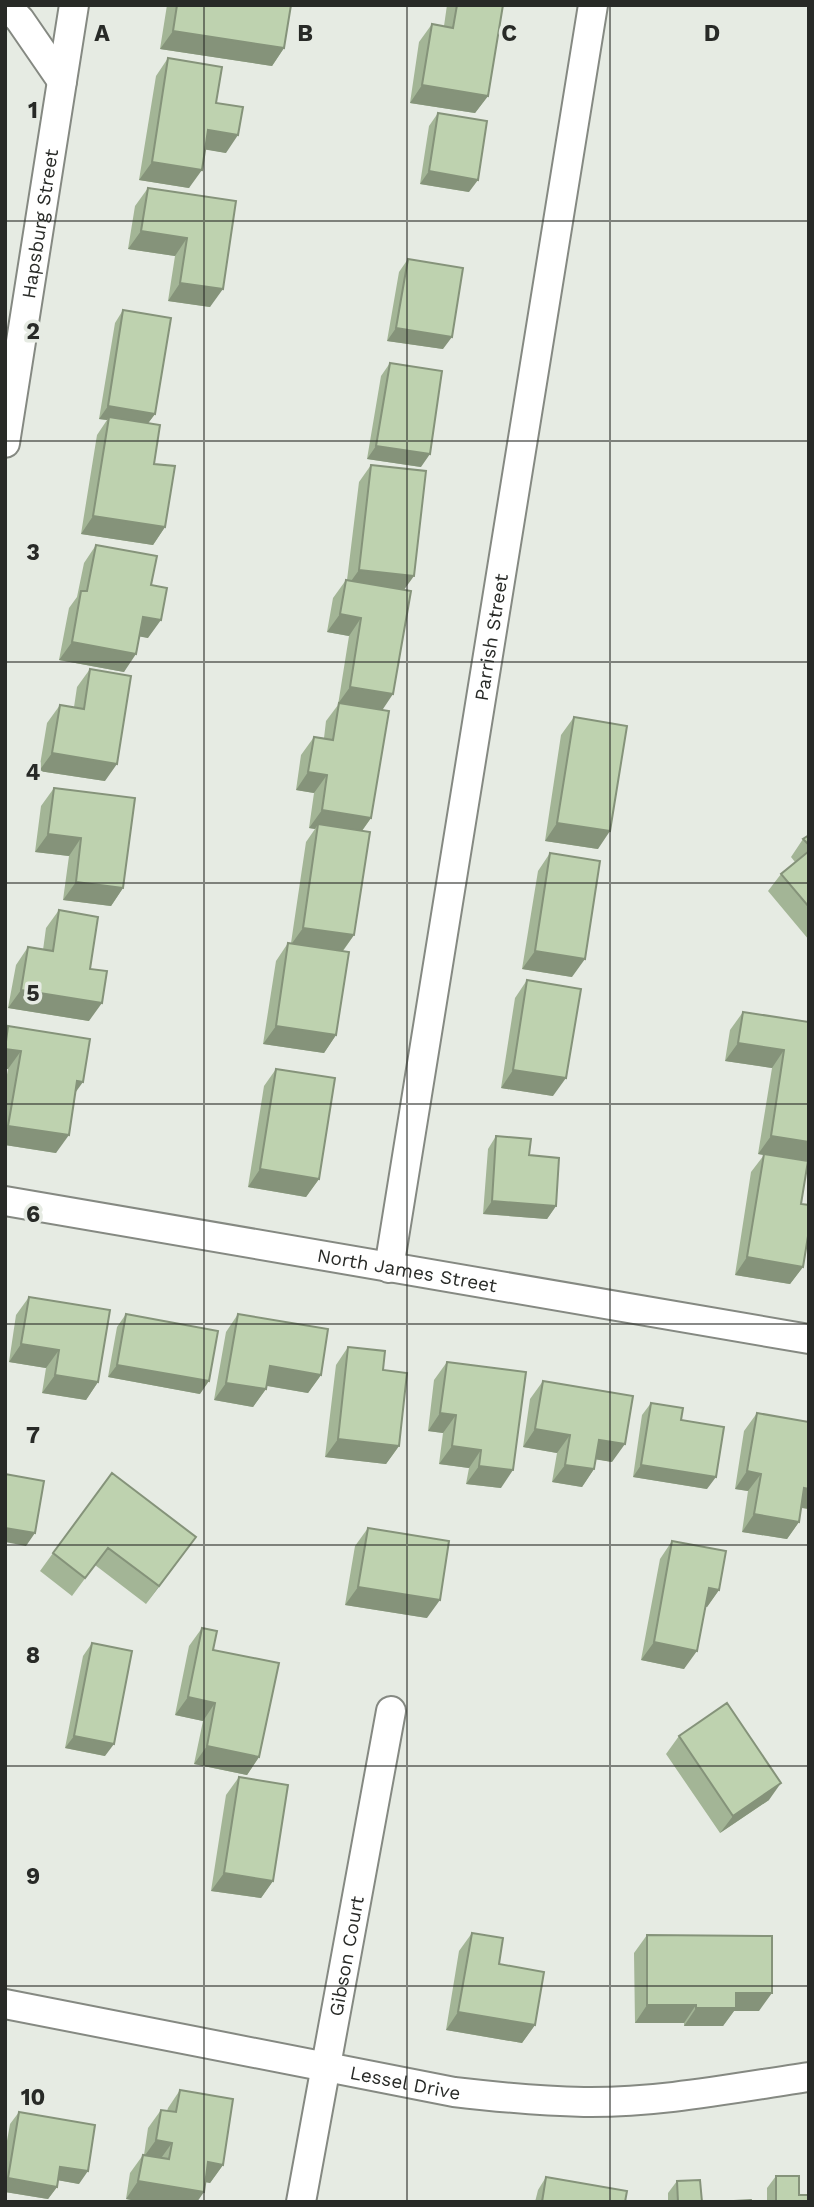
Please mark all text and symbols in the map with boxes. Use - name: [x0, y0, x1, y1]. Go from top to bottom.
- text: A: [94, 20, 110, 47]
- text: B: [297, 20, 313, 47]
- text: C: [501, 20, 517, 47]
- text: D: [704, 20, 720, 47]
- text: 1: [28, 97, 38, 124]
- street label: Hapsburg Street: [17, 147, 63, 300]
- text: 2: [26, 318, 40, 345]
- text: 3: [26, 539, 40, 566]
- street label: Parrish Street: [470, 572, 513, 702]
- text: 4: [26, 759, 41, 786]
- text: 5: [26, 980, 40, 1007]
- text: 6: [26, 1201, 40, 1228]
- street label: North James Street: [315, 1244, 499, 1297]
- text: 7: [26, 1422, 40, 1449]
- text: 8: [26, 1642, 40, 1669]
- text: 9: [26, 1863, 40, 1890]
- street label: Gibson Court: [324, 1894, 369, 2018]
- street label: Lessel Drive: [348, 2061, 462, 2105]
- text: 10: [21, 2084, 45, 2111]

